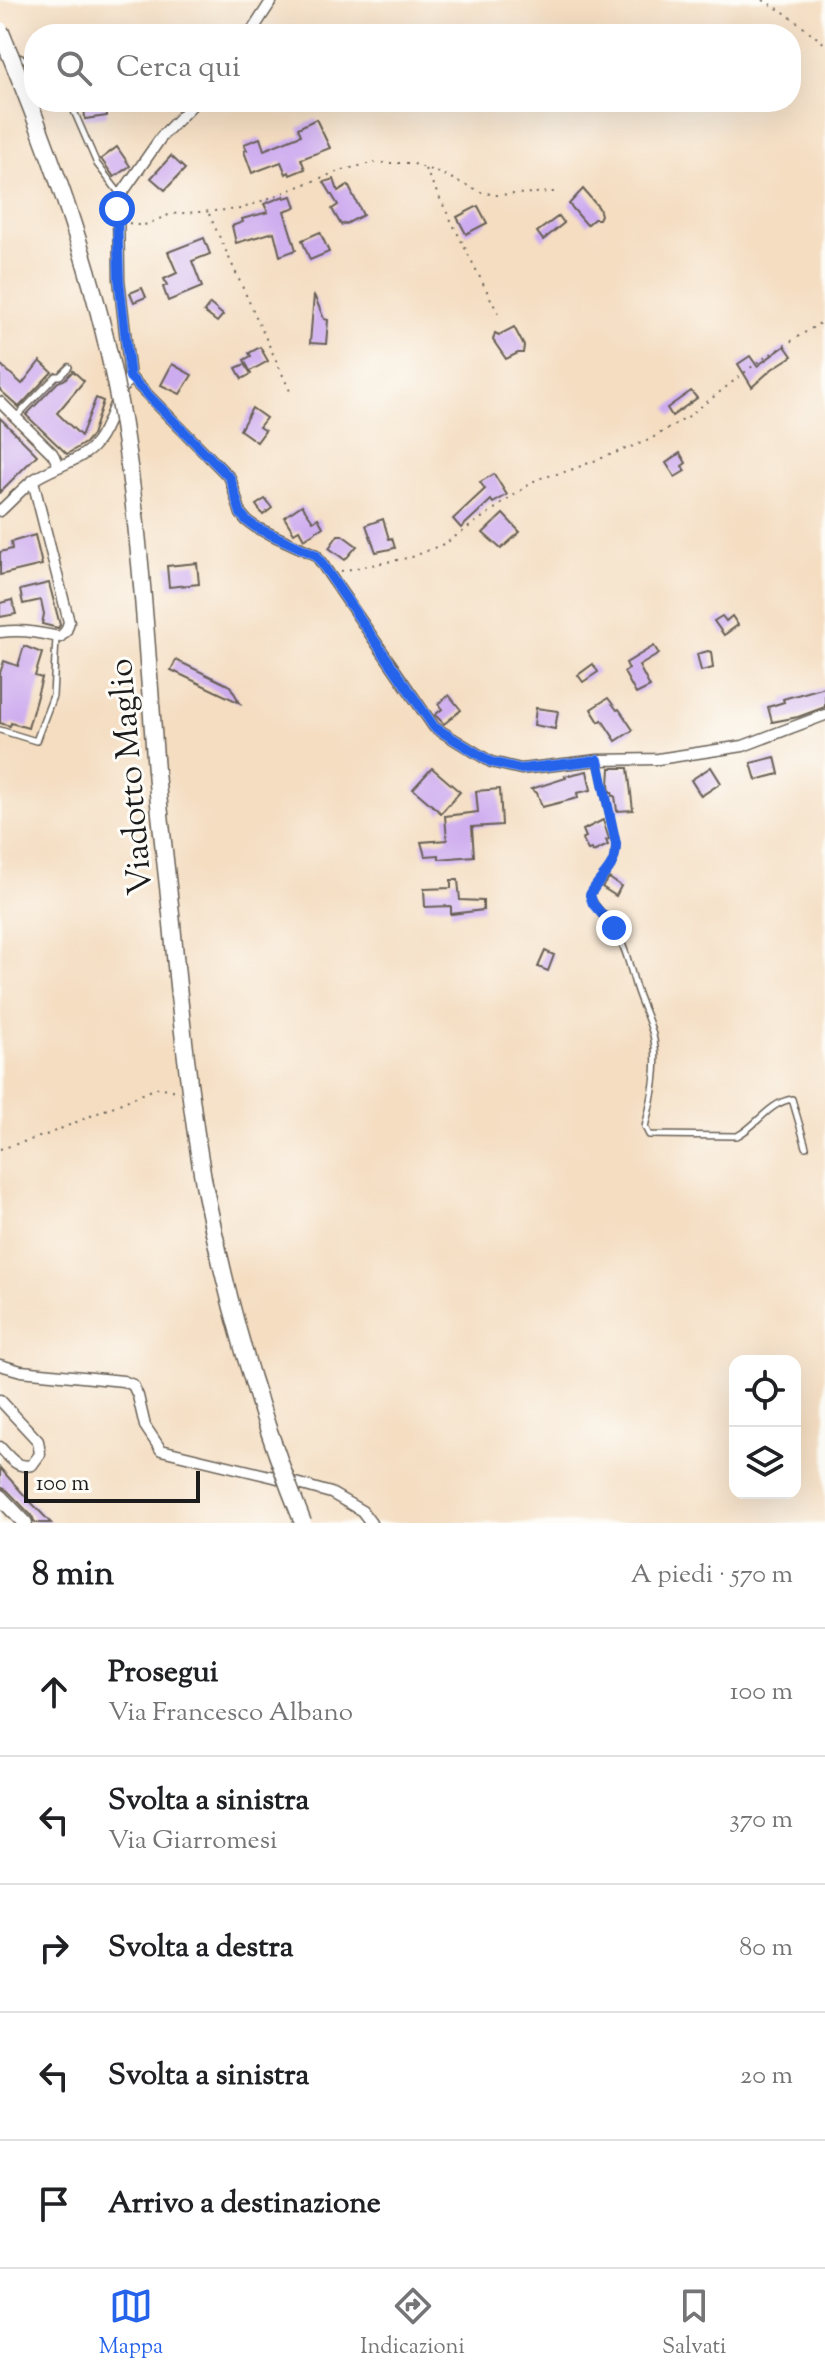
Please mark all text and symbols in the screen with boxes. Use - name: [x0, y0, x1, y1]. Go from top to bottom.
- search box: [24, 24, 801, 112]
- icon: search: [52, 46, 96, 90]
- text: Cerca qui: [116, 47, 241, 90]
- route start: [99, 191, 135, 227]
- street label: Viadotto Maglio: [98, 656, 167, 897]
- route end: [596, 910, 632, 946]
- map controls: [729, 1355, 801, 1499]
- button: locate: [729, 1355, 801, 1427]
- button: layers: [729, 1427, 801, 1499]
- scale bar: [24, 1467, 200, 1503]
- text: 100 m: [36, 1469, 89, 1501]
- text: 8 min: [32, 1551, 114, 1600]
- text: A piedi · 570 m: [631, 1557, 793, 1594]
- text: Prosegui: [108, 1652, 218, 1695]
- icon: ahead: [32, 1670, 76, 1714]
- text: 100 m: [730, 1674, 793, 1711]
- text: Via Francesco Albano: [108, 1695, 353, 1732]
- text: Svolta a sinistra: [108, 1780, 309, 1823]
- icon: left: [32, 1798, 76, 1842]
- text: 370 m: [729, 1802, 793, 1839]
- text: Via Giarromesi: [108, 1823, 277, 1860]
- icon: right: [32, 1926, 76, 1970]
- text: Svolta a destra: [108, 1927, 294, 1970]
- text: 80 m: [739, 1930, 793, 1967]
- icon: left: [32, 2054, 76, 2098]
- text: Svolta a sinistra: [108, 2055, 309, 2098]
- text: 20 m: [740, 2058, 793, 2095]
- icon: arrive: [32, 2182, 76, 2226]
- text: Arrivo a destinazione: [108, 2183, 381, 2226]
- tab: Mappa: [99, 2284, 163, 2364]
- tab: Indicazioni: [360, 2284, 465, 2364]
- tab: Salvati: [662, 2284, 726, 2364]

